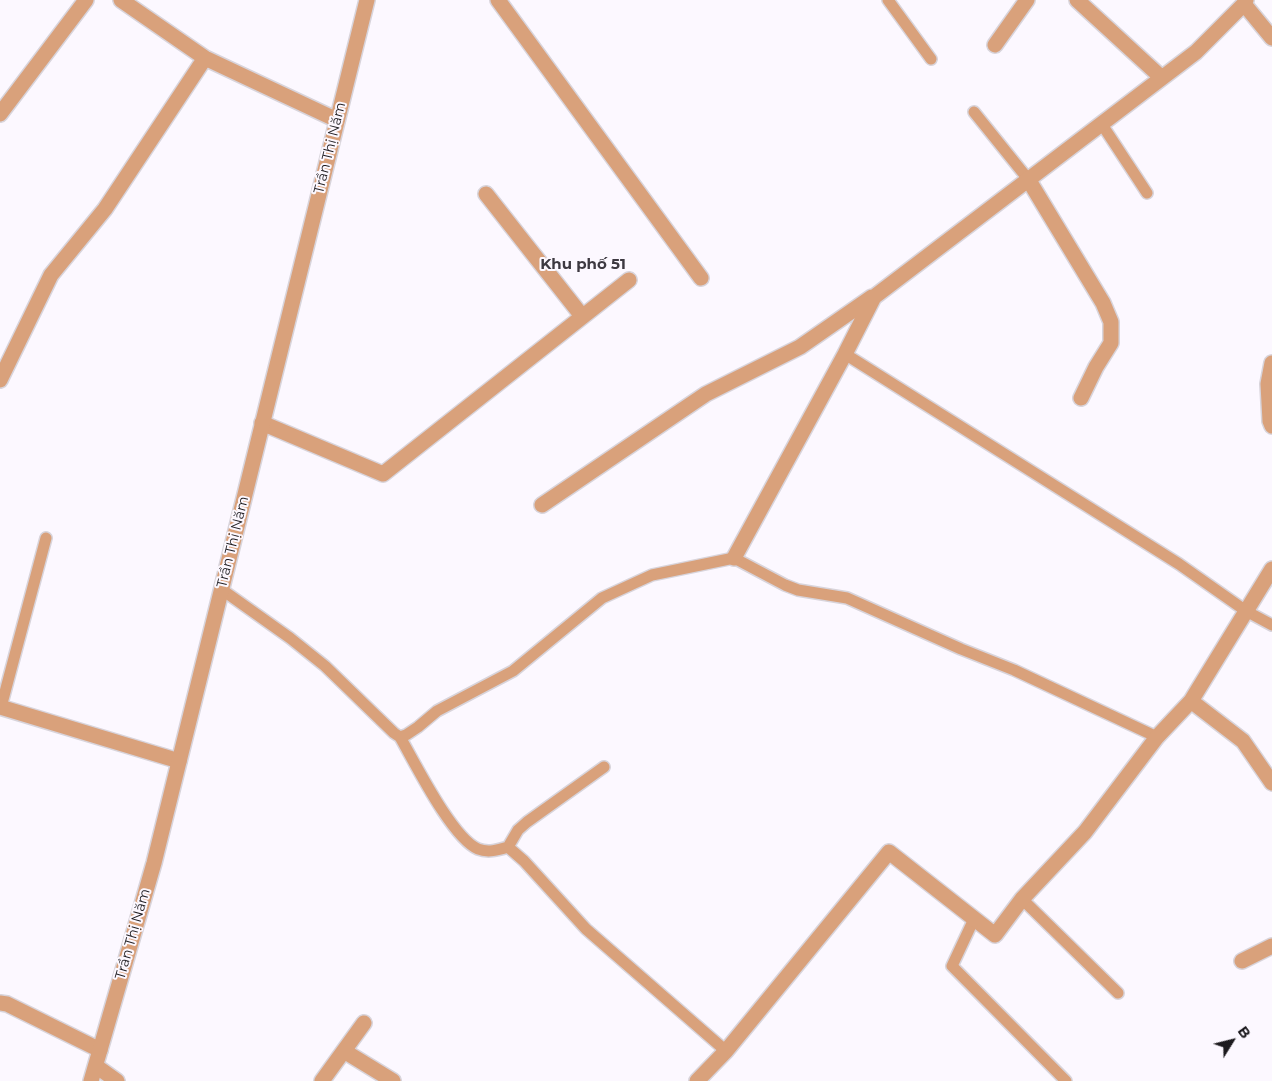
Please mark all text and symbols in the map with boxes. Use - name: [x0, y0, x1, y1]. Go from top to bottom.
- street label: Trần Thị Năm: [311, 101, 349, 195]
- district label: Khu phố 51: [540, 256, 626, 274]
- street label: Trần Thị Năm: [214, 495, 252, 589]
- street label: Trần Thị Năm: [112, 887, 154, 981]
- north arrow: [1207, 1016, 1257, 1066]
- text: B: [1234, 1023, 1255, 1042]

